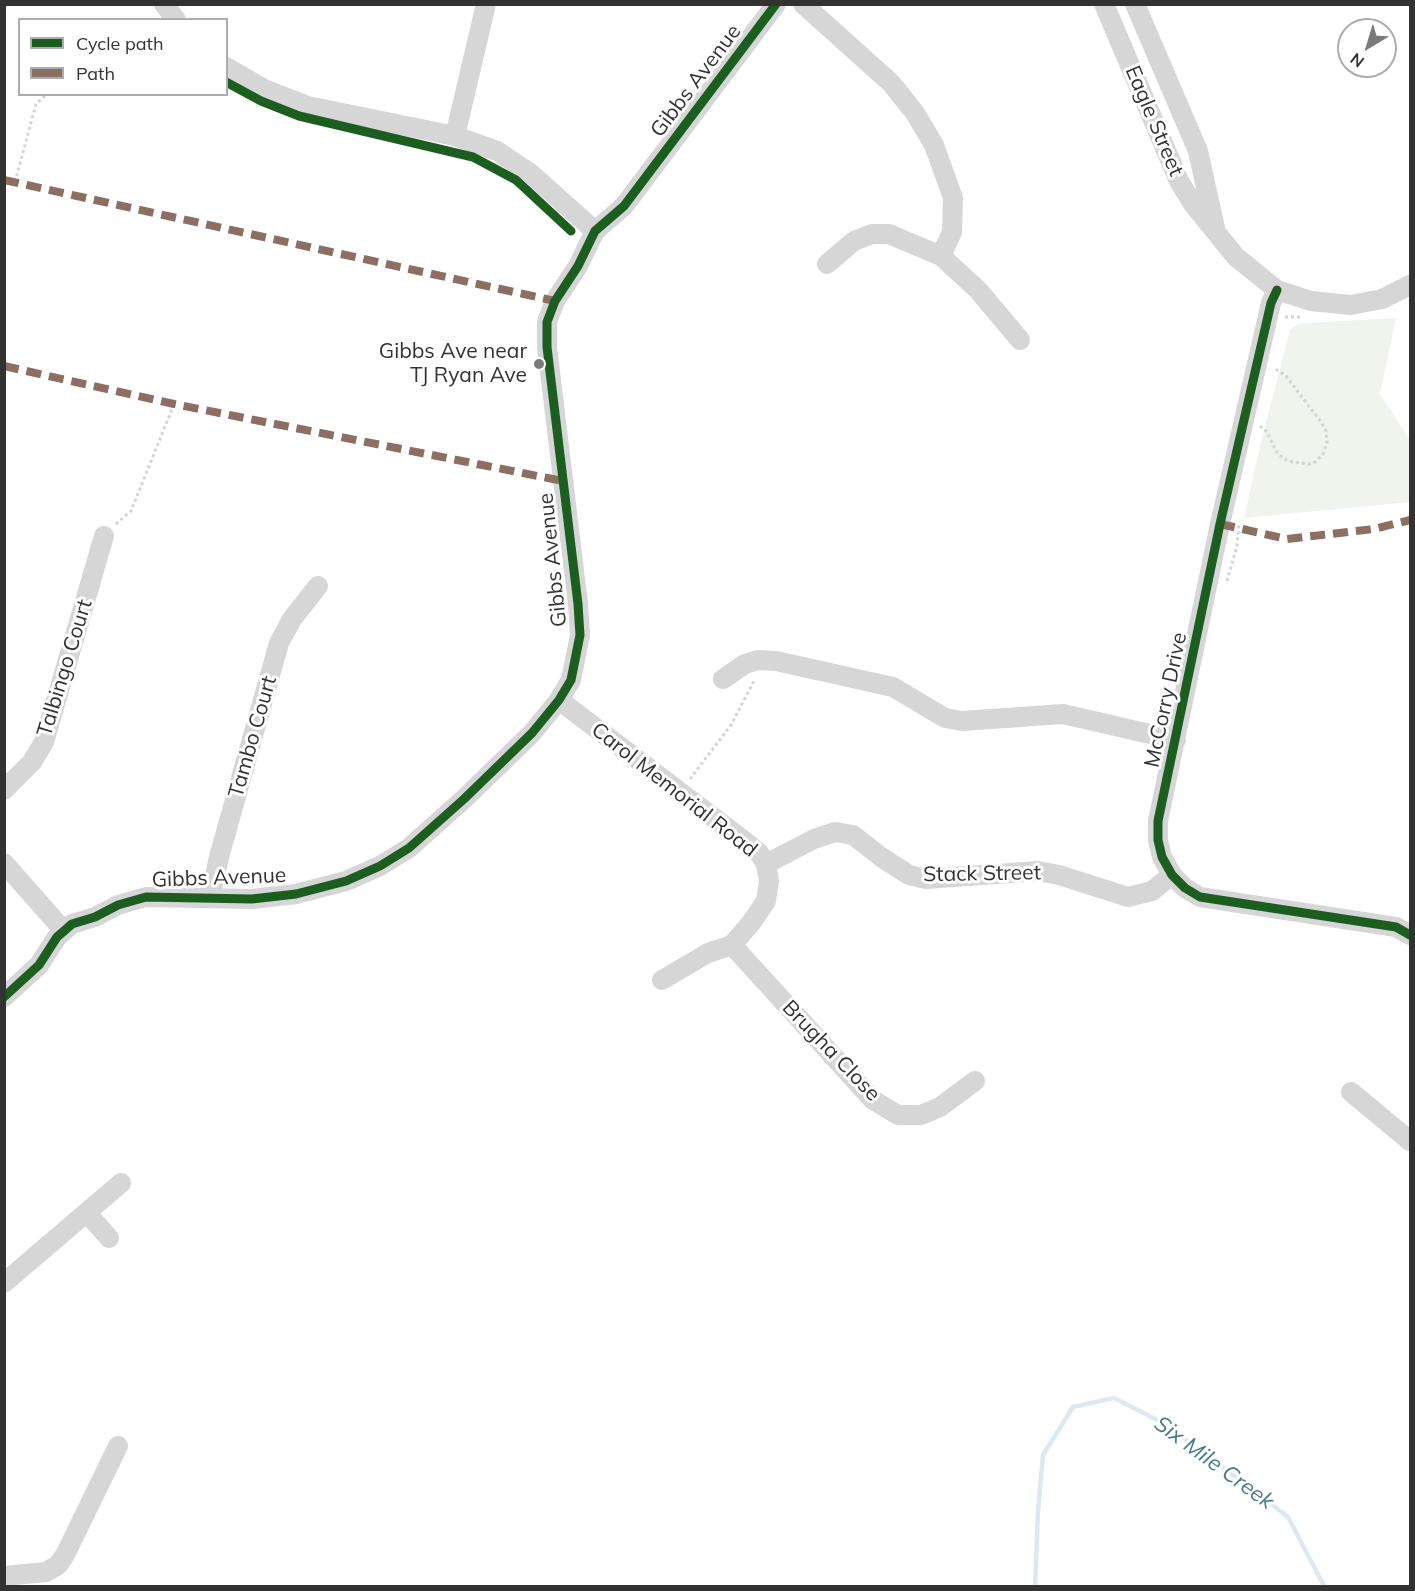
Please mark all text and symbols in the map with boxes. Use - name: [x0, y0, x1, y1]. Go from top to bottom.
- legend: [18, 18, 228, 96]
- north arrow: [1337, 18, 1397, 78]
- street label: Gibbs Avenue: [645, 20, 747, 142]
- text: Cycle path: [76, 32, 163, 55]
- text: N: [1346, 49, 1368, 72]
- text: Path: [76, 62, 115, 85]
- street label: Eagle Street: [1119, 62, 1189, 180]
- place label: Gibbs Ave near TJ Ryan Ave: [379, 339, 527, 389]
- marker: Gibbs Ave near TJ Ryan Ave: [532, 357, 546, 371]
- street label: Gibbs Avenue: [533, 492, 573, 628]
- street label: Talbingo Court: [32, 596, 98, 740]
- street label: McCorry Drive: [1139, 630, 1193, 770]
- street label: Tambo Court: [224, 673, 282, 801]
- street label: Carol Memorial Road: [586, 717, 762, 863]
- street label: Stack Street: [923, 860, 1041, 888]
- street label: Gibbs Avenue: [151, 863, 287, 893]
- street label: Brugha Close: [777, 995, 885, 1107]
- water label: Six Mile Creek: [1149, 1411, 1279, 1515]

